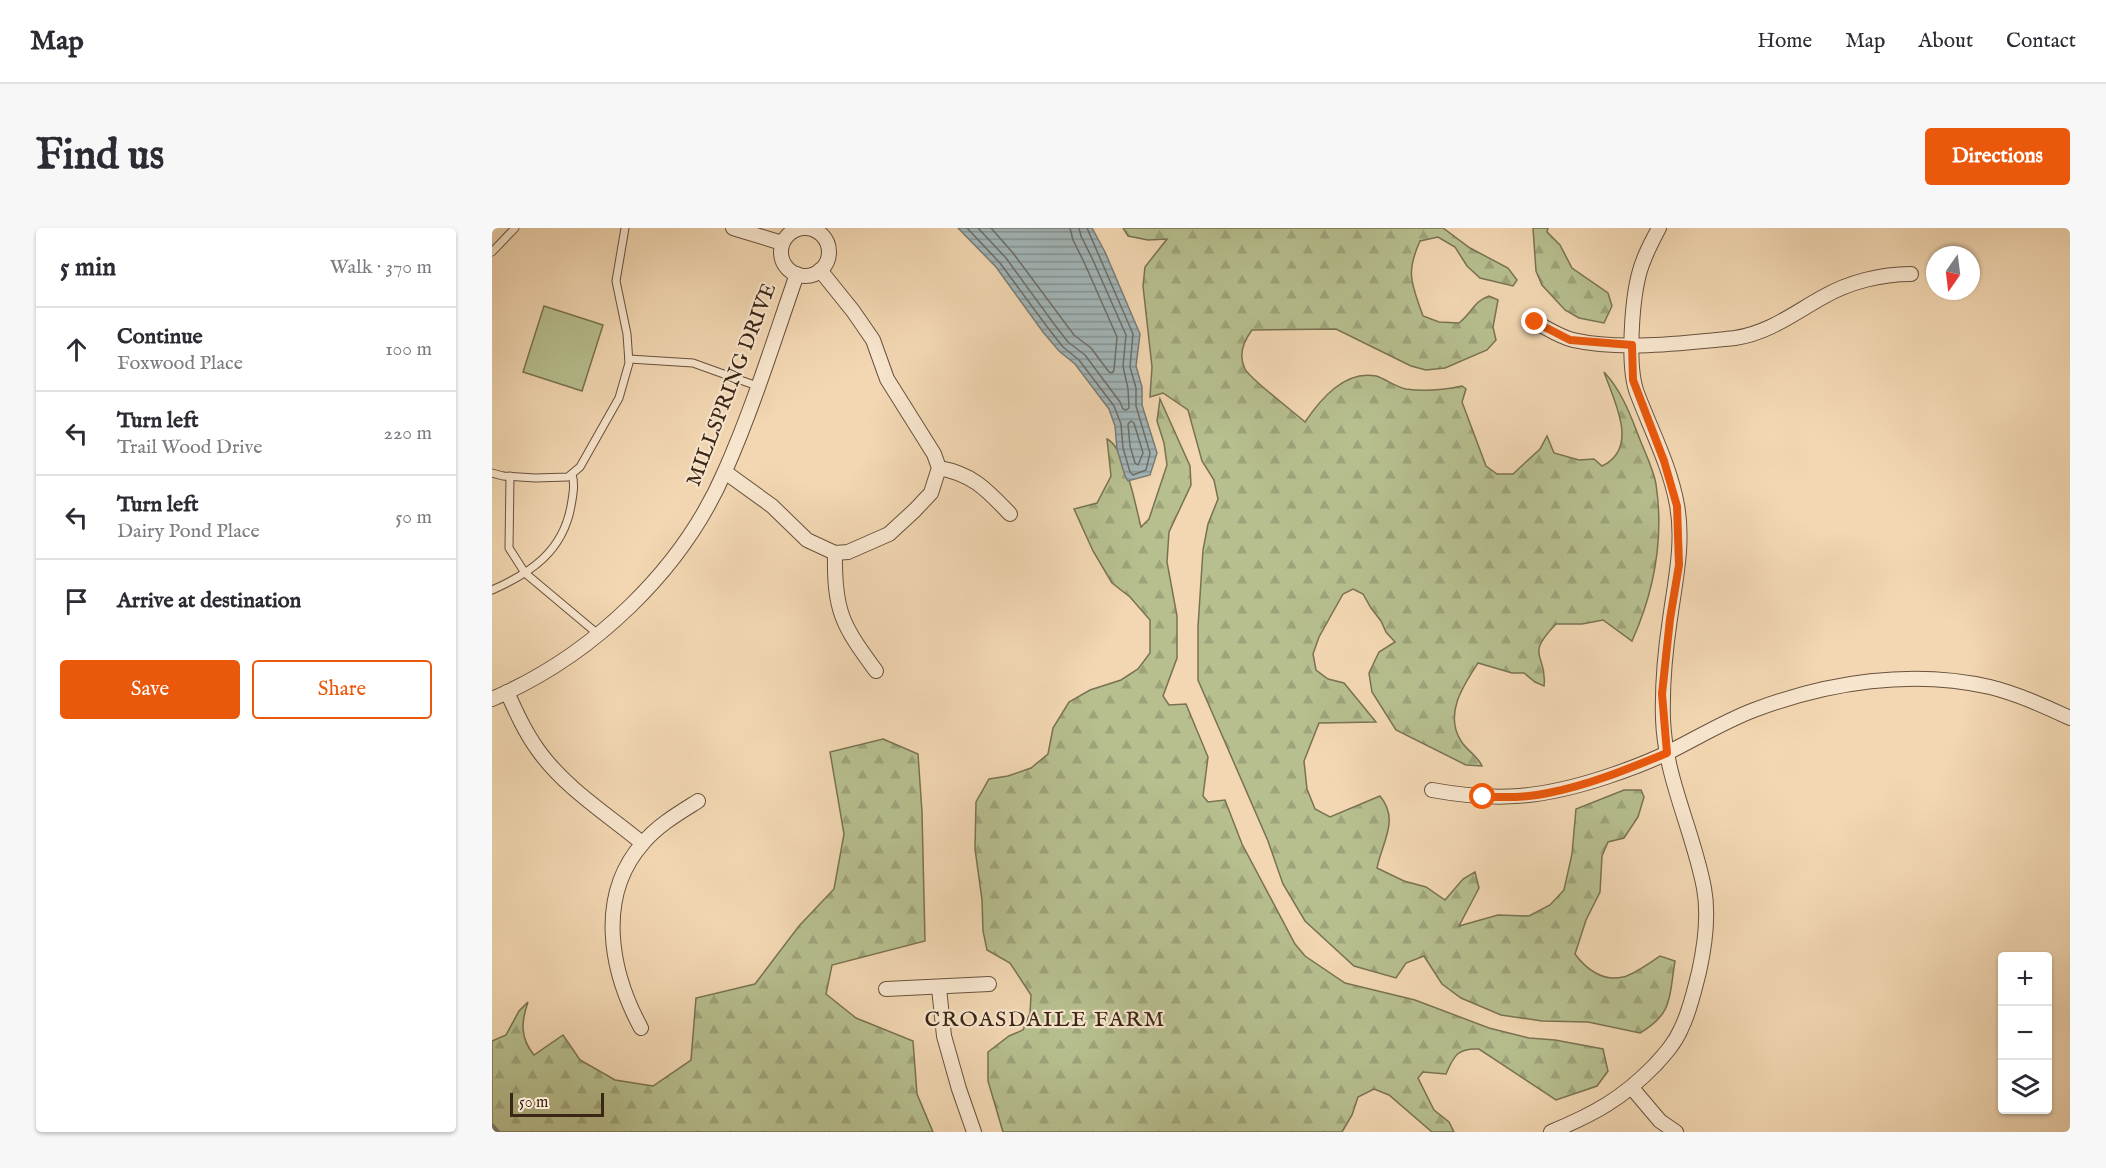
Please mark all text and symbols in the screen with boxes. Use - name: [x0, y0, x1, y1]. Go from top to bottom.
- text: Map: [30, 24, 84, 59]
- text: Home: [1757, 28, 1812, 55]
- text: Map: [1845, 28, 1885, 55]
- text: About: [1918, 28, 1973, 55]
- text: Contact: [2006, 28, 2076, 55]
- button: Directions: [1925, 128, 2070, 185]
- text: Find us: [36, 130, 164, 183]
- north arrow: [1926, 246, 1980, 300]
- text: 5 min: [60, 251, 116, 284]
- text: Walk · 370 m: [330, 255, 432, 280]
- street label: MILLSPRING DRIVE: [681, 280, 783, 490]
- route end: [1521, 308, 1547, 334]
- text: Continue: [117, 323, 203, 351]
- icon: ahead: [60, 333, 93, 366]
- text: 100 m: [385, 337, 432, 362]
- text: Foxwood Place: [117, 351, 243, 376]
- text: Turn left: [117, 407, 199, 435]
- icon: left: [60, 417, 93, 450]
- text: 220 m: [384, 421, 432, 446]
- text: Trail Wood Drive: [117, 435, 262, 460]
- text: Turn left: [117, 491, 199, 519]
- icon: left: [60, 501, 93, 534]
- text: 50 m: [395, 505, 432, 530]
- text: Dairy Pond Place: [117, 519, 260, 544]
- icon: arrive: [60, 585, 93, 618]
- text: Arrive at destination: [117, 587, 301, 615]
- button: Save: [60, 660, 240, 719]
- button: Share: [252, 660, 432, 719]
- route start: [1469, 783, 1495, 809]
- map controls: [1998, 952, 2052, 1114]
- button: +: [1998, 952, 2052, 1006]
- district label: CROASDAILE FARM: [924, 1006, 1166, 1034]
- button: −: [1998, 1006, 2052, 1060]
- button: layers: [1998, 1060, 2052, 1114]
- scale bar: [510, 1090, 604, 1118]
- text: 50 m: [519, 1093, 548, 1113]

